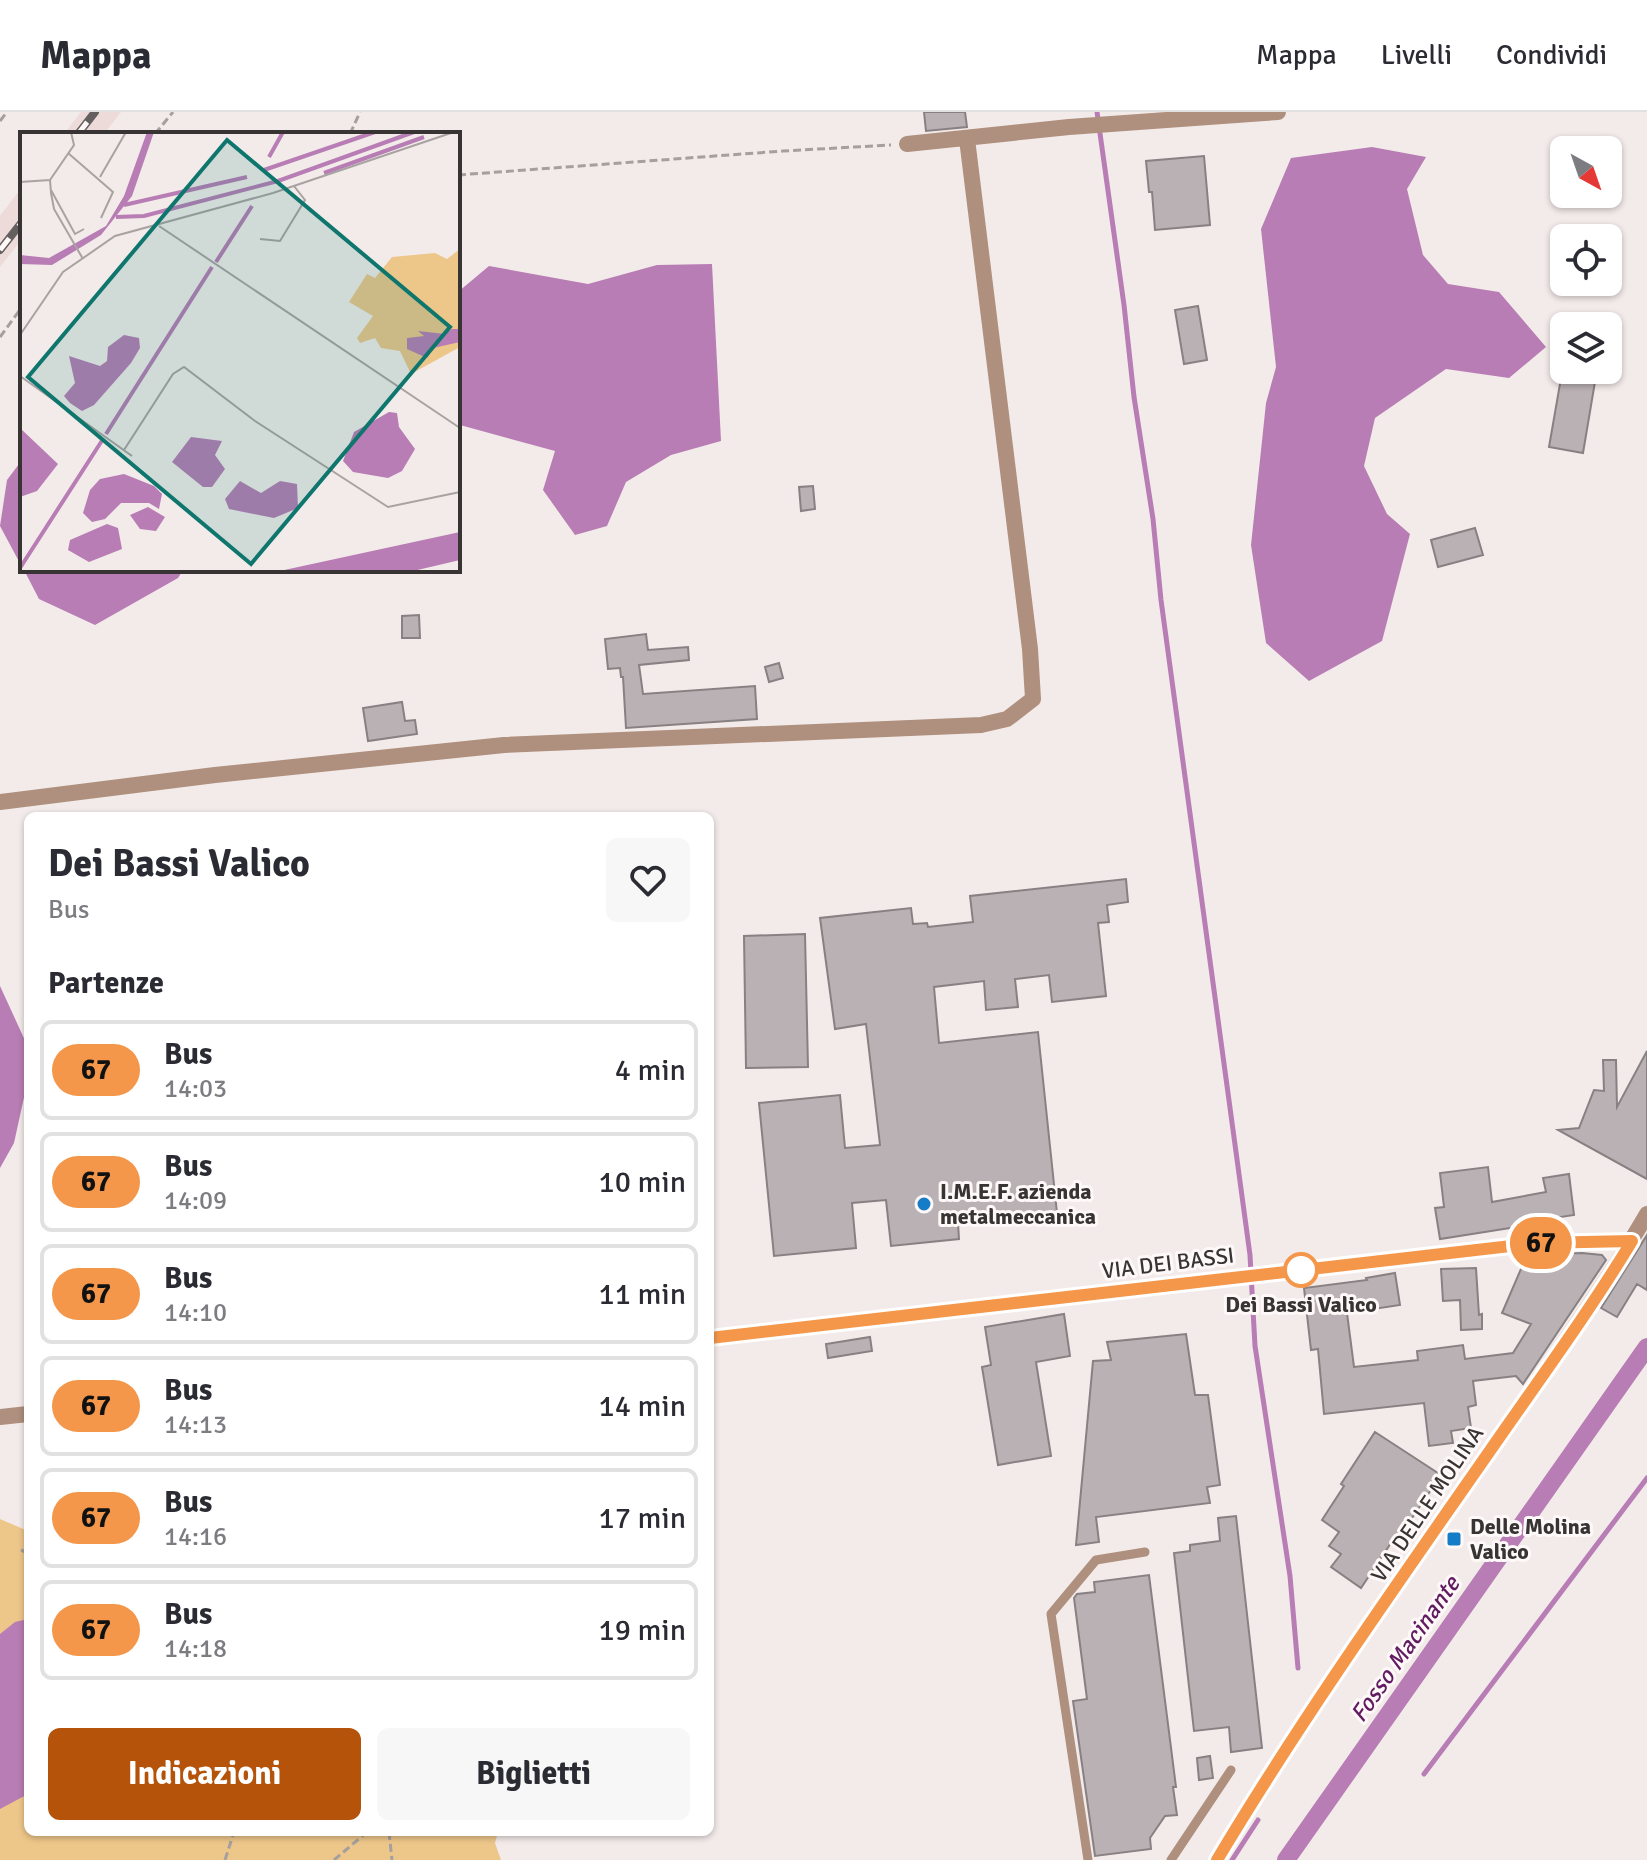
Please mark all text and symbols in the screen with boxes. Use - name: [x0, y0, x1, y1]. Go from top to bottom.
- text: Mappa: [40, 32, 152, 79]
- text: Mappa: [1256, 38, 1337, 72]
- text: Livelli: [1381, 38, 1452, 72]
- text: Condividi: [1496, 38, 1607, 72]
- inset map: [20, 132, 460, 572]
- north arrow: [1550, 136, 1622, 208]
- map controls: [1550, 136, 1622, 384]
- button: locate: [1550, 224, 1622, 296]
- button: layers: [1550, 312, 1622, 384]
- button: heart: [606, 838, 690, 922]
- text: Dei Bassi Valico: [48, 840, 310, 887]
- text: Bus: [48, 894, 89, 926]
- text: Partenze: [48, 965, 164, 1002]
- text: Bus: [164, 1036, 212, 1073]
- text: 4 min: [615, 1052, 686, 1089]
- text: 67: [81, 1053, 111, 1087]
- text: 14:03: [164, 1073, 227, 1105]
- text: Bus: [164, 1148, 212, 1185]
- text: 10 min: [599, 1164, 686, 1201]
- text: 67: [81, 1165, 111, 1199]
- place label: I.M.E.F. azienda metalmeccanica: [940, 1178, 1096, 1230]
- text: 14:09: [164, 1185, 227, 1217]
- marker: I.M.E.F. azienda metalmeccanica: [915, 1195, 933, 1213]
- line badge: 67: [1505, 1217, 1577, 1269]
- text: 67: [1526, 1226, 1556, 1260]
- street label: VIA DEI BASSI: [1100, 1241, 1236, 1285]
- marker: Dei Bassi Valico: [1284, 1253, 1318, 1287]
- text: Bus: [164, 1260, 212, 1297]
- text: 11 min: [599, 1276, 686, 1313]
- text: 67: [81, 1277, 111, 1311]
- place label: Dei Bassi Valico: [1225, 1291, 1377, 1318]
- text: 14:10: [164, 1297, 227, 1329]
- text: Bus: [164, 1372, 212, 1409]
- text: 14 min: [599, 1388, 686, 1425]
- text: 67: [81, 1389, 111, 1423]
- text: 14:13: [164, 1409, 227, 1441]
- street label: VIA DELLE MOLINA: [1365, 1420, 1489, 1587]
- text: Bus: [164, 1484, 212, 1521]
- text: 17 min: [599, 1500, 686, 1537]
- text: 67: [81, 1501, 111, 1535]
- place label: Delle Molina Valico: [1470, 1513, 1591, 1565]
- text: 14:16: [164, 1521, 227, 1553]
- marker: Delle Molina Valico: [1445, 1530, 1463, 1548]
- water label: Fosso Macinante: [1344, 1570, 1467, 1728]
- text: Bus: [164, 1596, 212, 1633]
- text: 19 min: [599, 1612, 686, 1649]
- text: 67: [81, 1613, 111, 1647]
- text: 14:18: [164, 1633, 227, 1665]
- button: Indicazioni: [48, 1728, 361, 1820]
- button: Biglietti: [377, 1728, 690, 1820]

